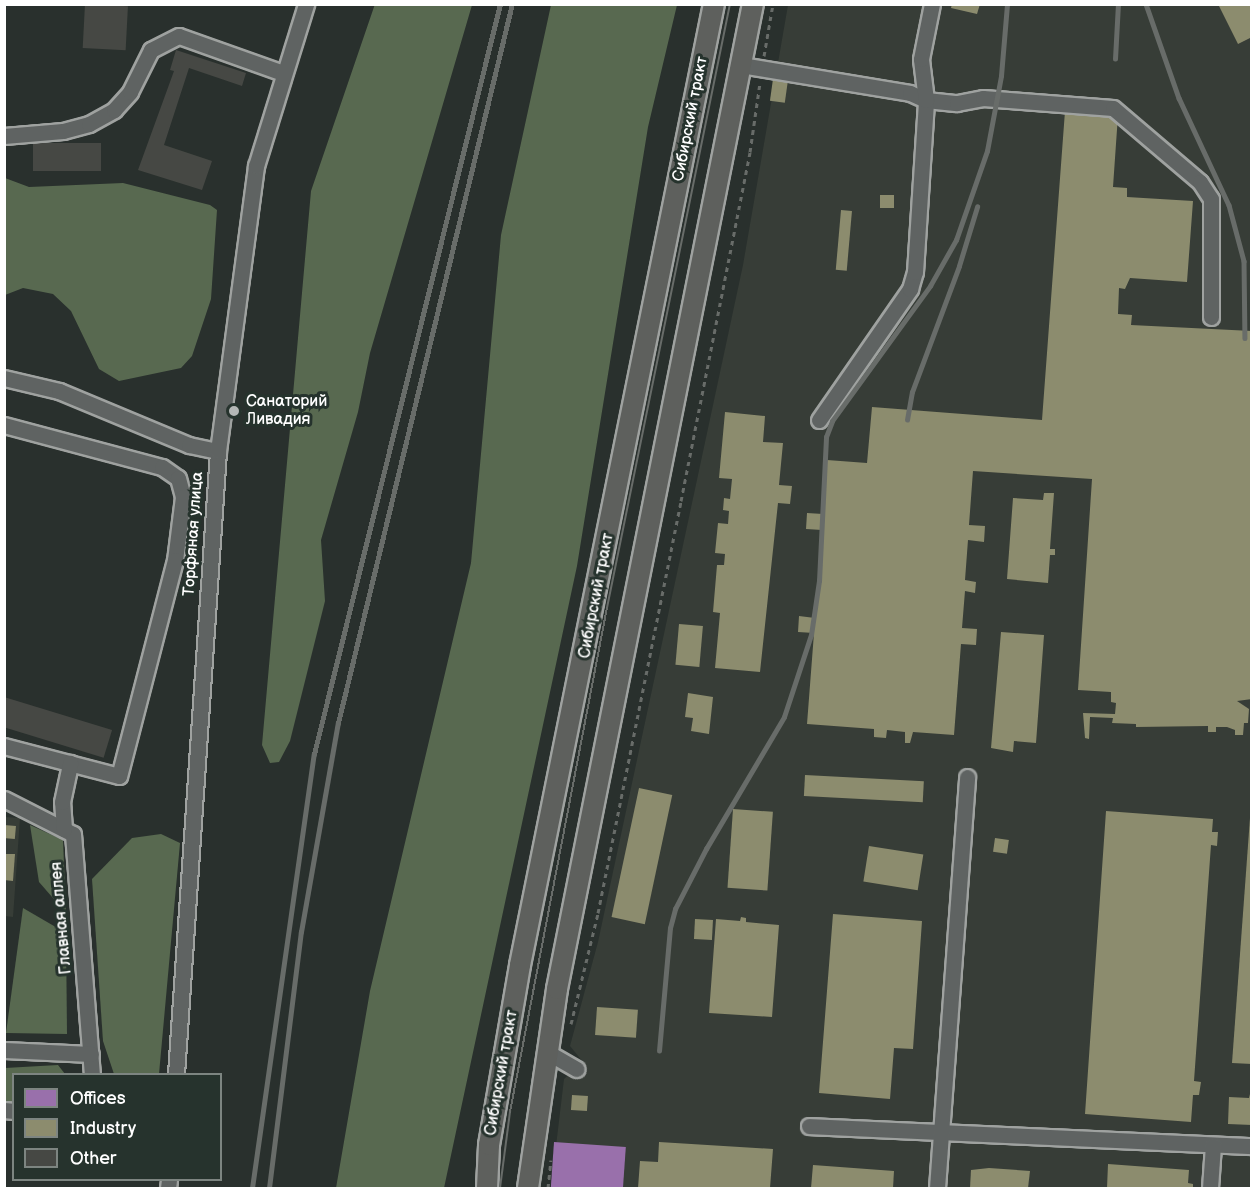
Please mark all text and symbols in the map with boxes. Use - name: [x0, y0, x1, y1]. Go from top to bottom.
- street label: Сибирский тракт: [669, 55, 713, 183]
- place label: Санаторий Ливадия: [246, 392, 327, 430]
- marker: Санаторий Ливадия: [227, 404, 241, 418]
- street label: Торфяная улица: [180, 471, 208, 597]
- street label: Сибирский тракт: [575, 532, 619, 660]
- street label: Главная аллея: [48, 861, 76, 975]
- street label: Сибирский тракт: [482, 1009, 522, 1137]
- legend: [12, 1073, 222, 1181]
- text: Offices: [70, 1088, 126, 1109]
- text: Industry: [70, 1118, 136, 1139]
- text: Other: [70, 1148, 116, 1169]

